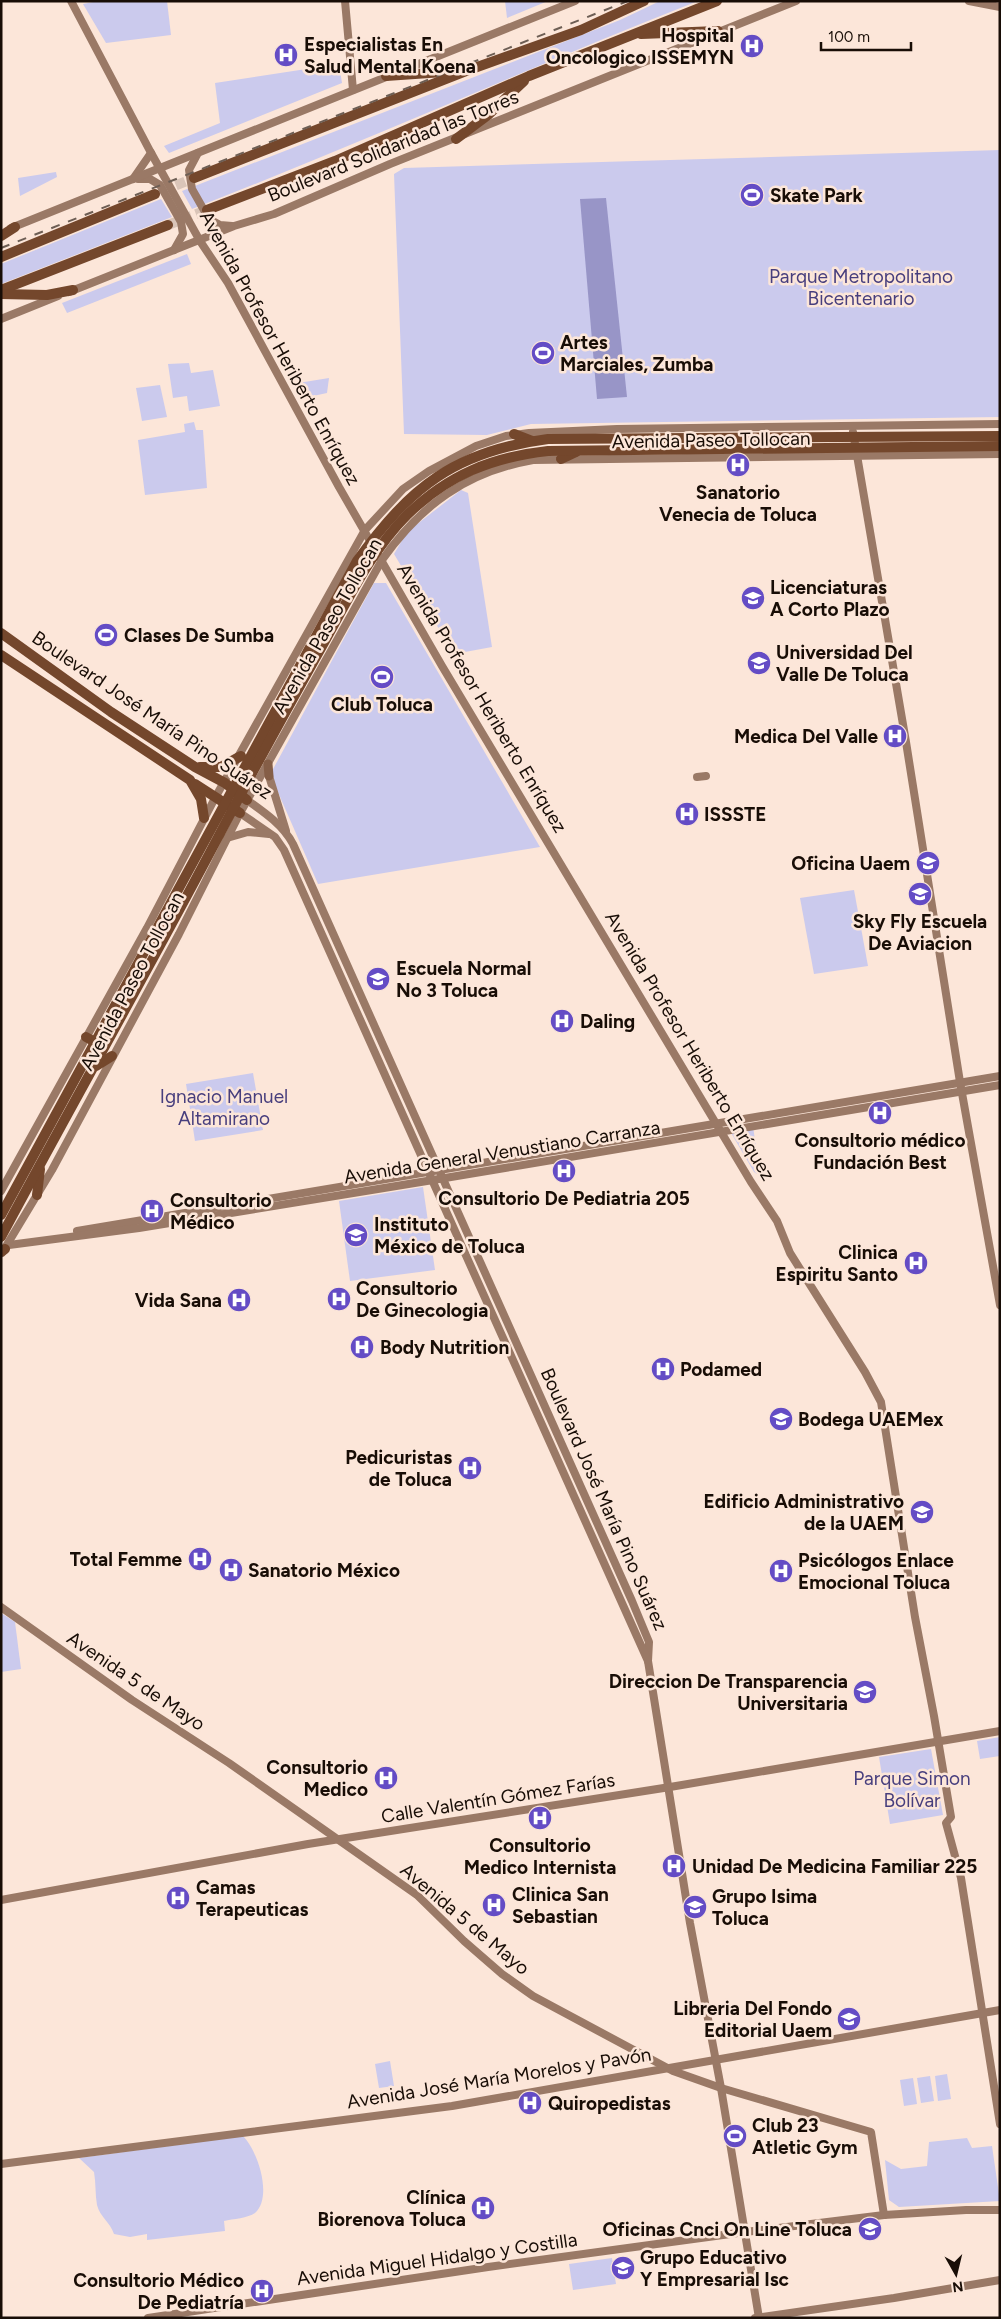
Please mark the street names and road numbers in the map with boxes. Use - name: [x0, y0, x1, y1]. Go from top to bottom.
- street label: Boulevard Solidaridad las Torres: [264, 85, 522, 207]
- street label: Avenida Profesor Heriberto Enríquez: [195, 207, 365, 489]
- street label: Avenida Paseo Tollocan: [611, 427, 811, 453]
- street label: Avenida Paseo Tollocan: [267, 534, 387, 718]
- street label: Avenida Profesor Heriberto Enríquez: [392, 559, 572, 837]
- street label: Boulevard José María Pino Suárez: [28, 626, 276, 804]
- street label: Avenida Paseo Tollocan: [75, 888, 189, 1074]
- street label: Avenida Profesor Heriberto Enríquez: [600, 907, 780, 1185]
- street label: Avenida General Venustiano Carranza: [342, 1116, 662, 1188]
- street label: Boulevard José María Pino Suárez: [536, 1364, 672, 1634]
- street label: Avenida 5 de Mayo: [63, 1626, 209, 1736]
- street label: Calle Valentín Gómez Farías: [380, 1768, 617, 1828]
- street label: Avenida 5 de Mayo: [396, 1858, 534, 1980]
- street label: Avenida José María Morelos y Pavón: [345, 2043, 653, 2113]
- street label: Avenida Miguel Hidalgo y Costilla: [295, 2228, 579, 2290]

